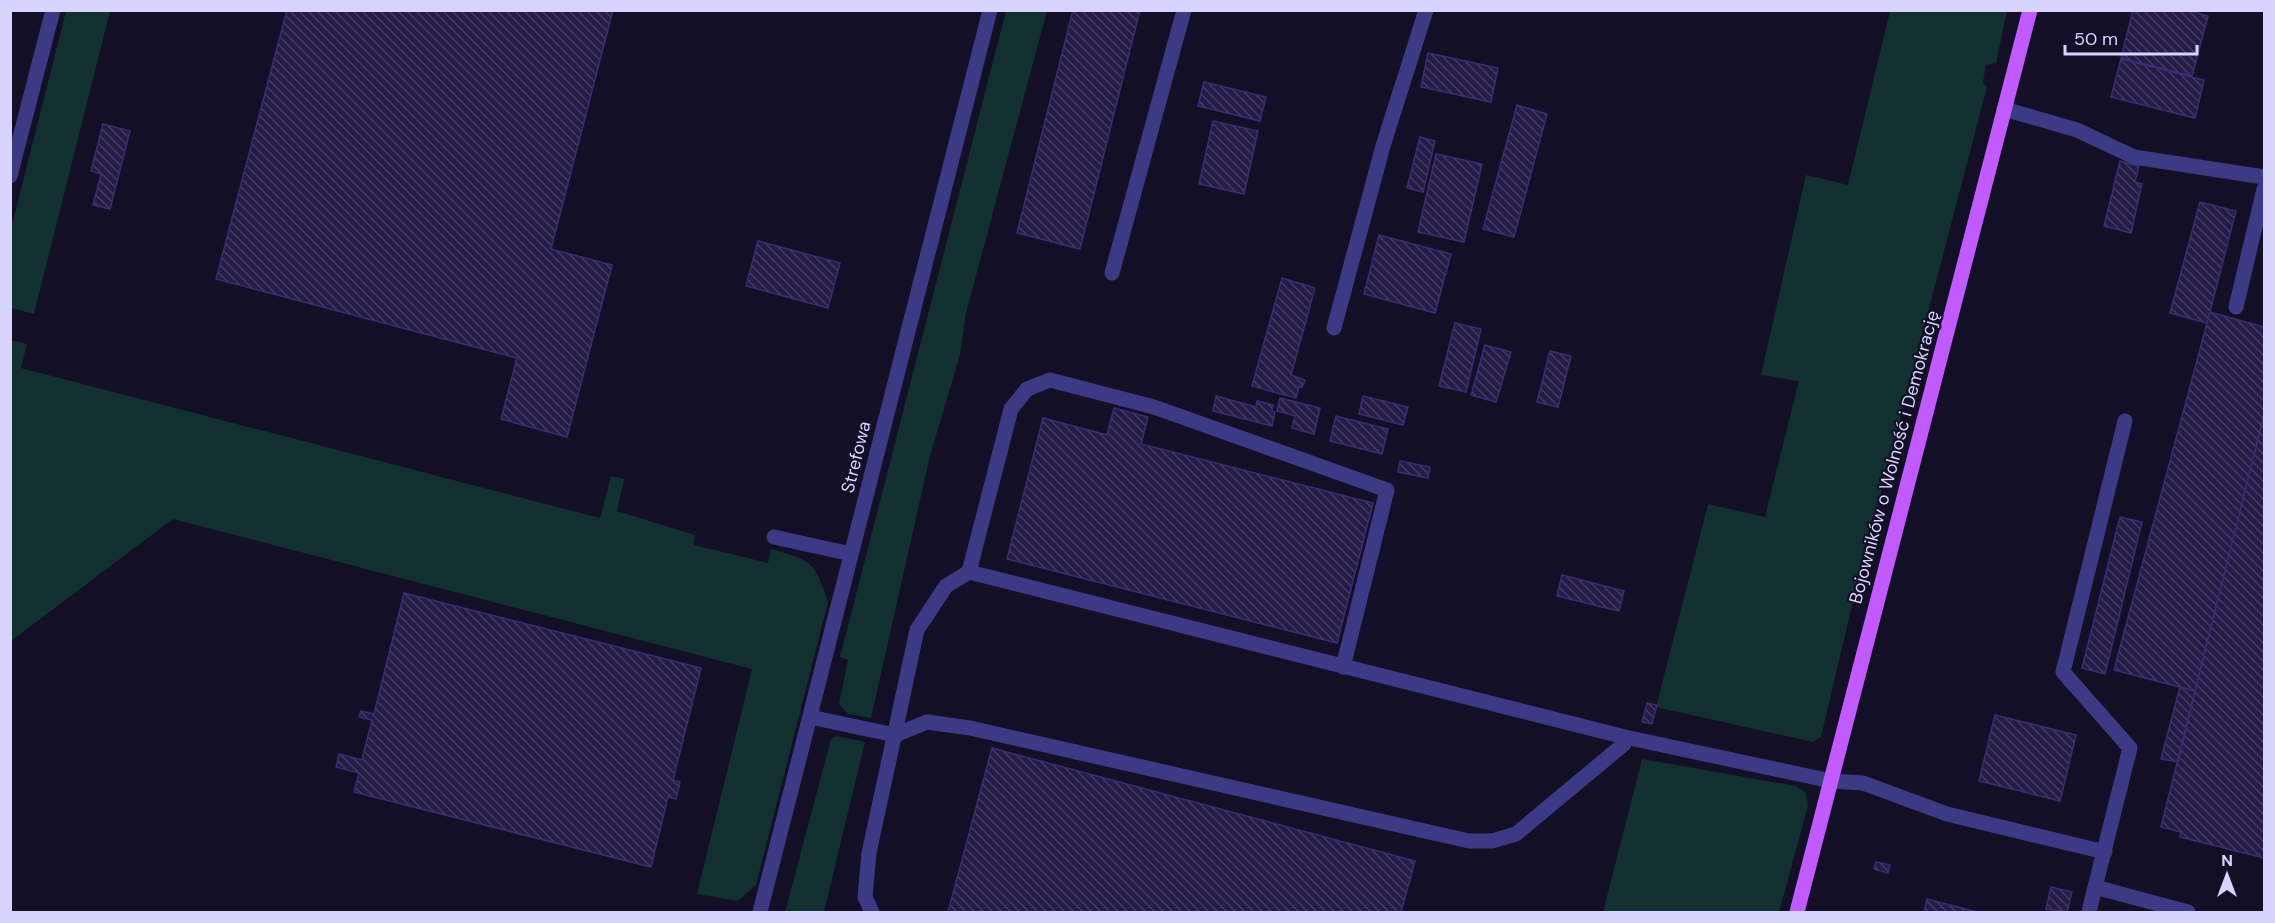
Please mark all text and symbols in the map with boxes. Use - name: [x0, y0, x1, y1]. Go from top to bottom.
- scale bar: [2065, 18, 2197, 56]
- text: 50 m: [2074, 27, 2118, 51]
- street label: Bojowników o Wolność i Demokrację: [1843, 308, 1945, 606]
- street label: Strefowa: [835, 419, 877, 495]
- north arrow: [2197, 845, 2257, 905]
- text: N: [2221, 850, 2233, 871]

